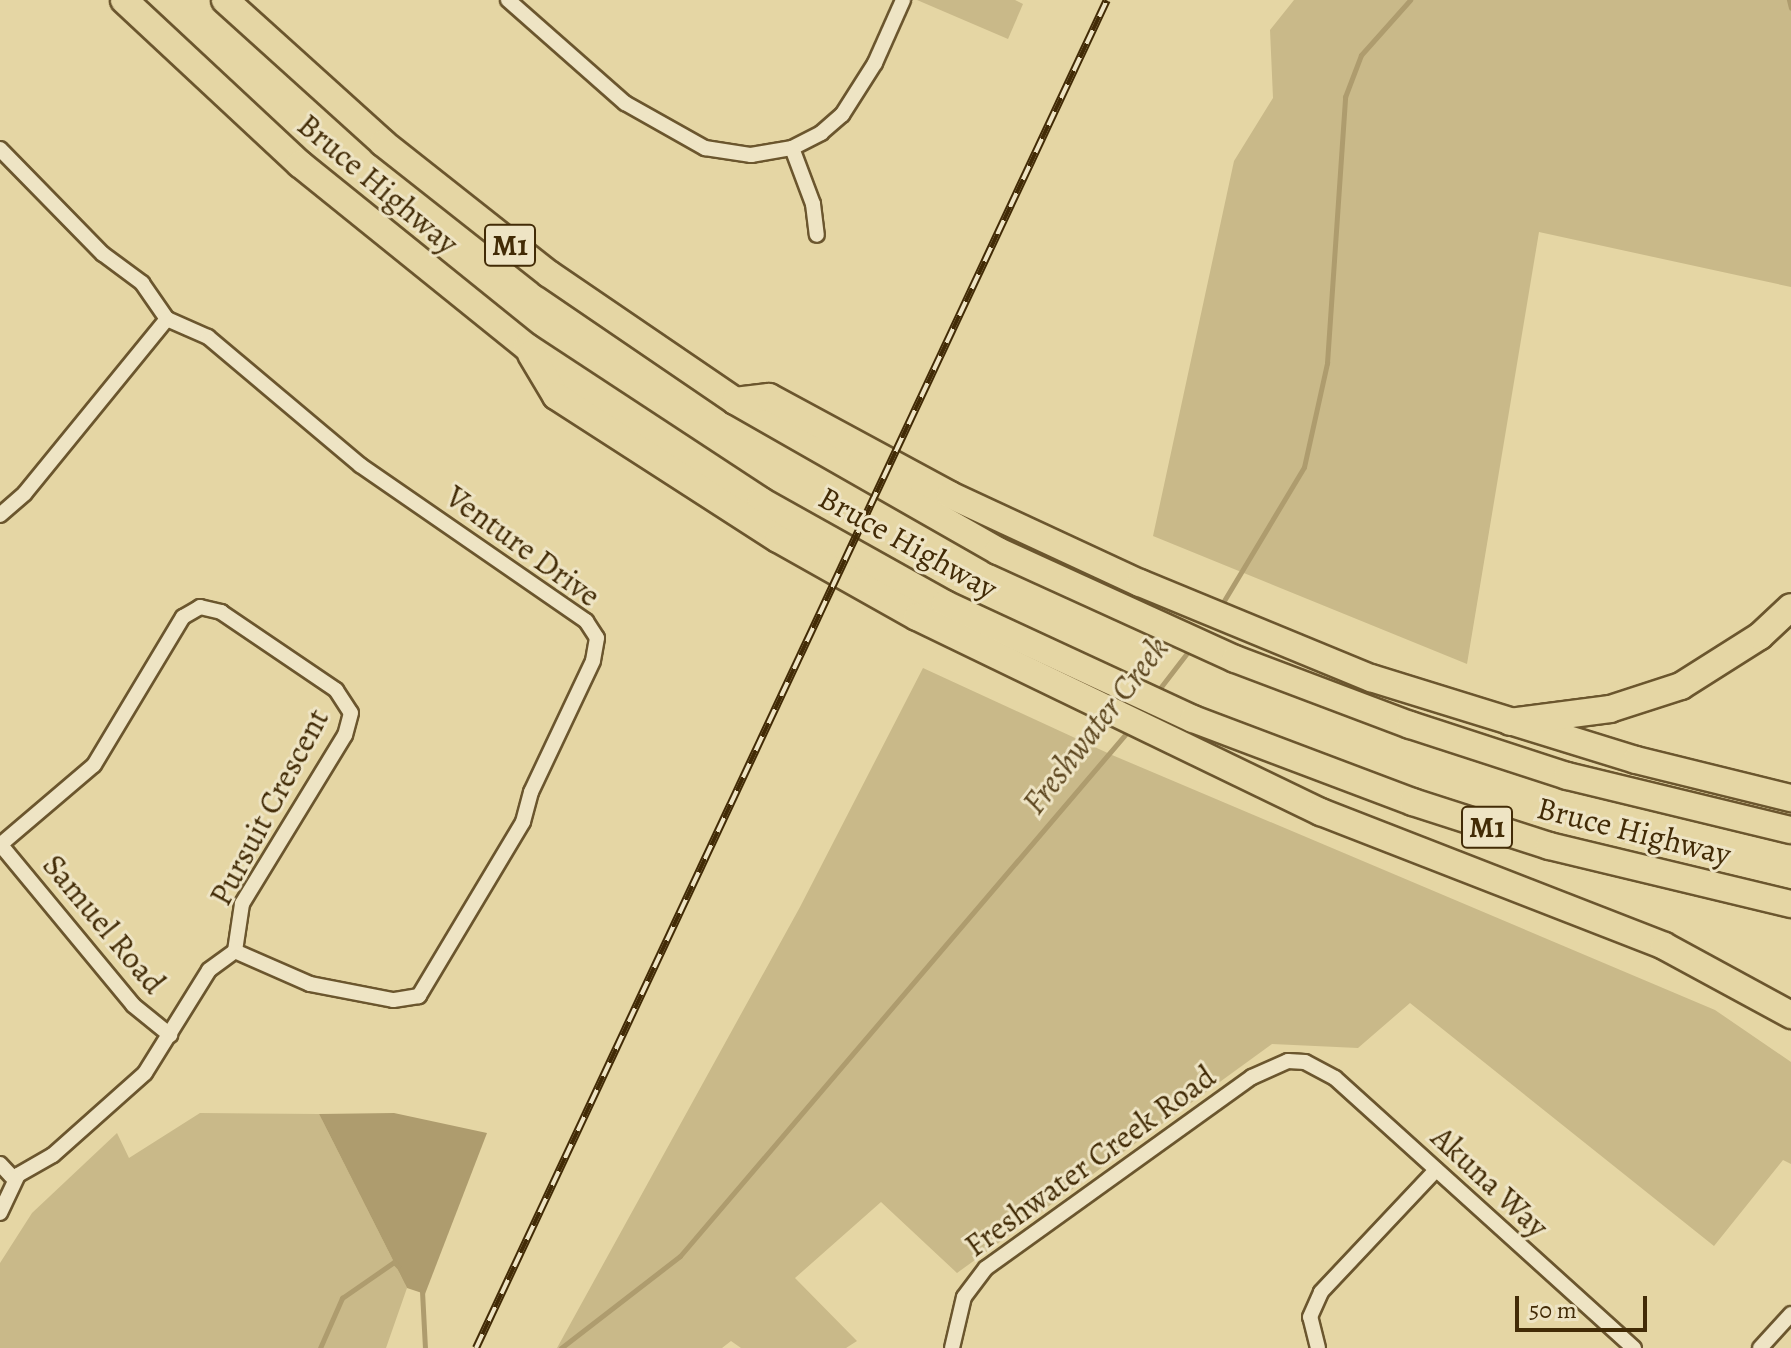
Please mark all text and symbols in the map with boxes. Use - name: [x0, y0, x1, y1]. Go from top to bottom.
- street label: Bruce Highway: [290, 106, 466, 262]
- road number: M1: [484, 219, 536, 271]
- street label: Venture Drive: [438, 477, 608, 615]
- street label: Bruce Highway: [812, 478, 1004, 608]
- water label: Freshwater Creek: [1013, 628, 1177, 822]
- street label: Pursuit Crescent: [201, 702, 337, 912]
- street label: Bruce Highway: [1533, 788, 1735, 874]
- road number: M1: [1461, 801, 1513, 853]
- street label: Samuel Road: [35, 846, 173, 1002]
- street label: Freshwater Creek Road: [957, 1057, 1223, 1265]
- street label: Akuna Way: [1424, 1118, 1556, 1246]
- scale bar: [1519, 1280, 1651, 1330]
- text: 50 m: [1529, 1294, 1577, 1326]

